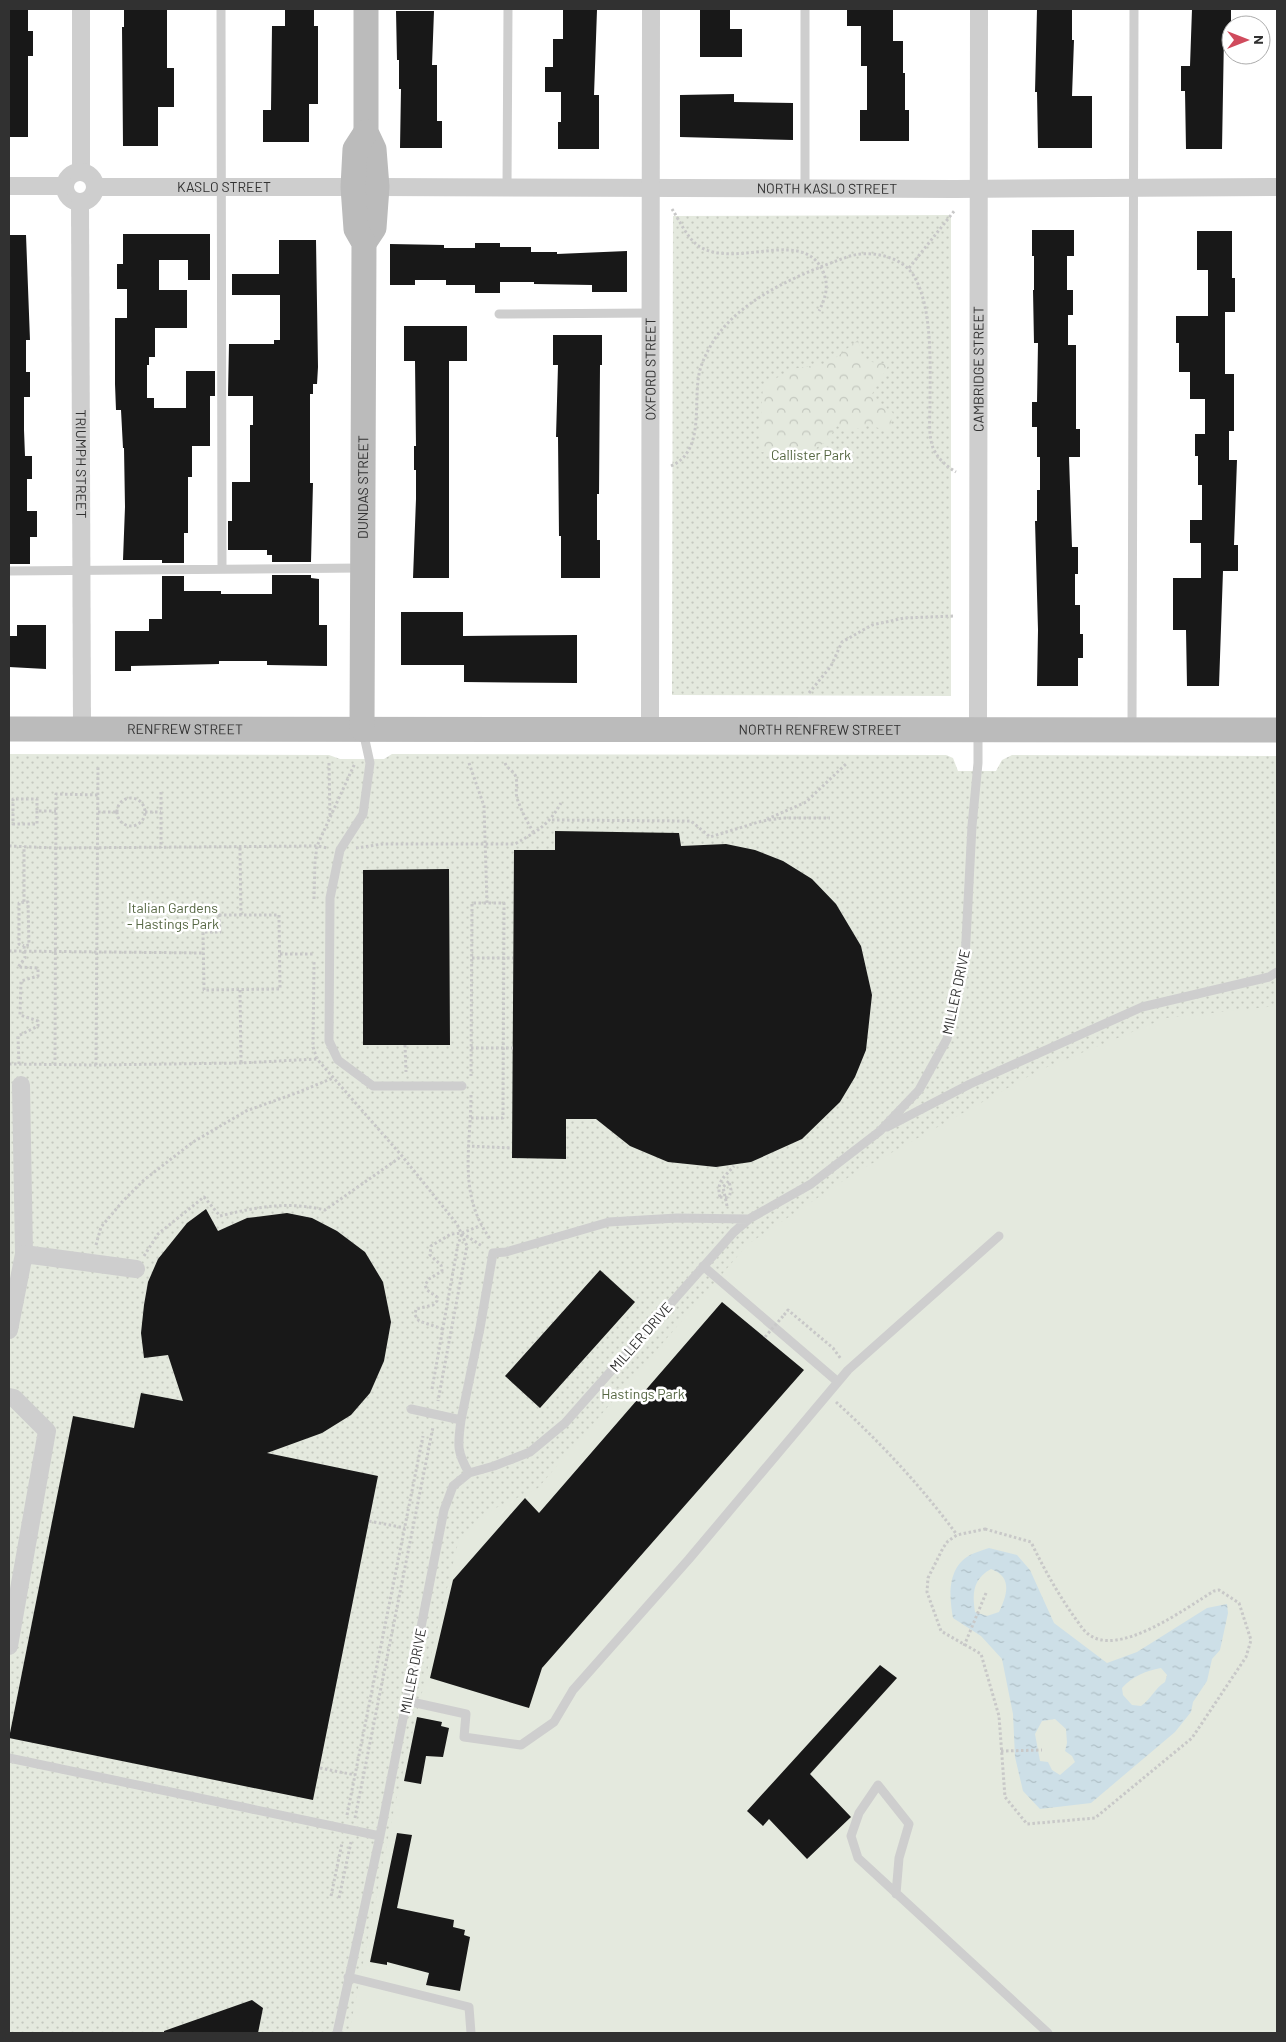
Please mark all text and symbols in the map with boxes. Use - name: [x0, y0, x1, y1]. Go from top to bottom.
- north arrow: [1221, 15, 1271, 65]
- text: N: [1251, 35, 1268, 45]
- street label: KASLO STREET: [177, 178, 271, 195]
- street label: NORTH KASLO STREET: [757, 179, 897, 197]
- street label: CAMBRIDGE STREET: [969, 306, 987, 432]
- street label: OXFORD STREET: [641, 317, 659, 420]
- street label: TRIUMPH STREET: [73, 410, 90, 519]
- street label: DUNDAS STREET: [354, 435, 371, 539]
- park label: Callister Park: [771, 446, 851, 463]
- street label: RENFREW STREET: [127, 720, 243, 737]
- street label: NORTH RENFREW STREET: [739, 721, 901, 738]
- park label: Italian Gardens - Hastings Park: [127, 899, 219, 932]
- street label: MILLER DRIVE: [938, 948, 973, 1036]
- street label: MILLER DRIVE: [606, 1298, 675, 1375]
- park label: Hastings Park: [601, 1385, 685, 1402]
- street label: MILLER DRIVE: [396, 1627, 429, 1715]

